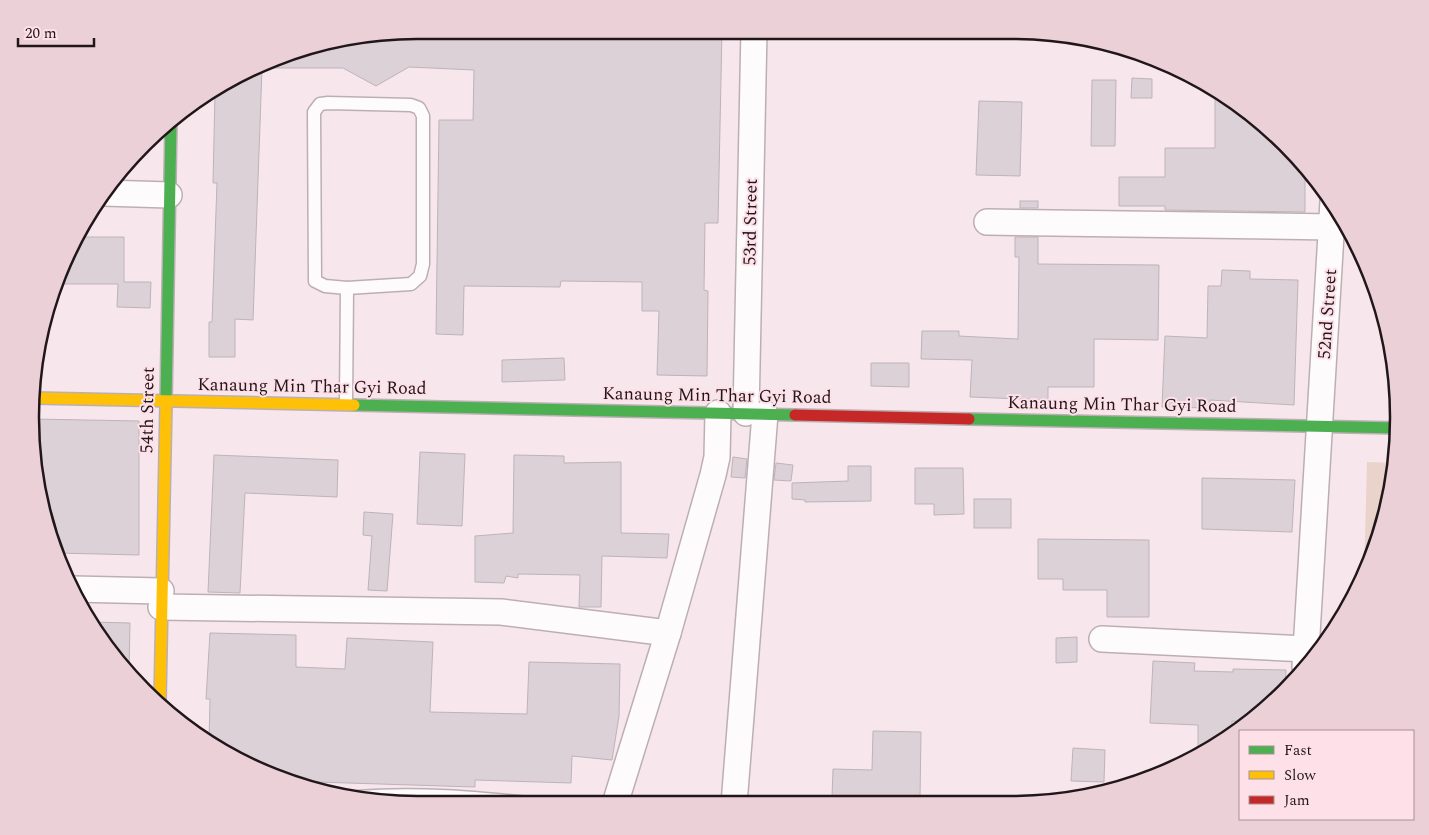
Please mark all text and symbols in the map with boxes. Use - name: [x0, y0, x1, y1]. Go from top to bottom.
- scale bar: [18, 15, 94, 47]
- text: 20 m: [25, 22, 57, 45]
- street label: 53rd Street: [736, 178, 765, 266]
- street label: 52nd Street: [1311, 268, 1344, 360]
- street label: 54th Street: [133, 366, 162, 454]
- street label: Kanaung Min Thar Gyi Road: [197, 371, 427, 402]
- street label: Kanaung Min Thar Gyi Road: [602, 380, 832, 411]
- street label: Kanaung Min Thar Gyi Road: [1007, 389, 1237, 420]
- legend: [1239, 730, 1414, 820]
- text: Fast: [1284, 739, 1312, 762]
- text: Slow: [1284, 764, 1316, 787]
- text: Jam: [1284, 789, 1310, 812]

